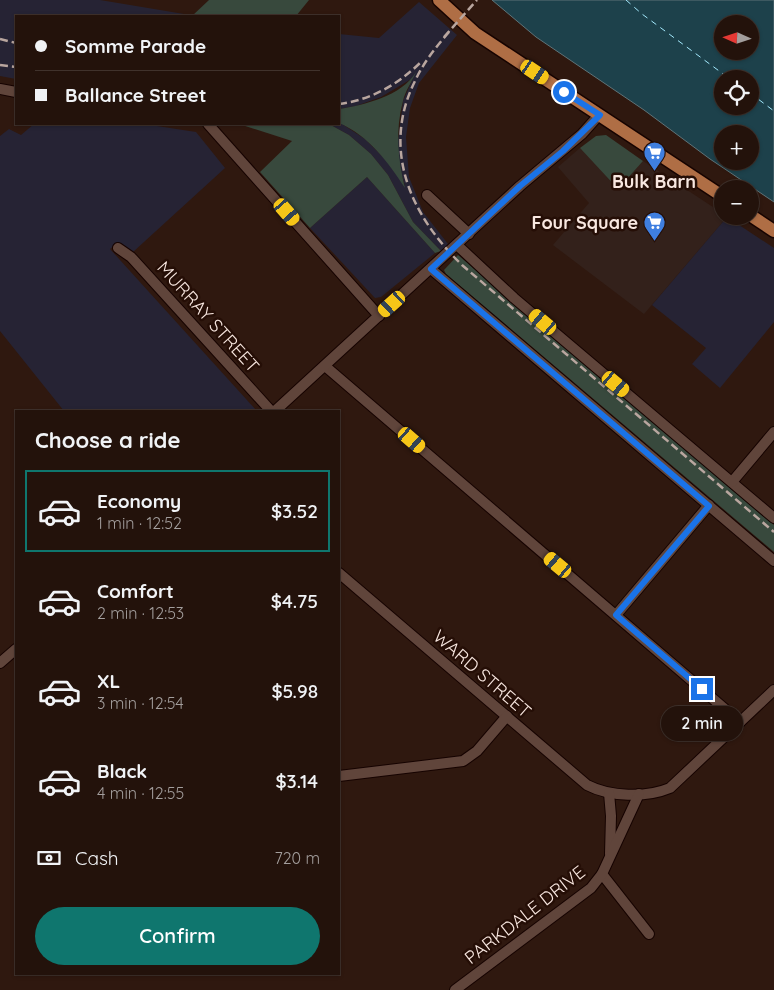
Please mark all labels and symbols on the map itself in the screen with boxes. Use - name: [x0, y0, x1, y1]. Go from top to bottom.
- north arrow: [714, 15, 759, 60]
- car: [518, 57, 551, 87]
- route start: [553, 81, 575, 103]
- supermarket icon: Bulk Barn: [642, 140, 666, 171]
- place label: Bulk Barn: [612, 170, 696, 193]
- car: [271, 196, 302, 228]
- place label: Four Square: [532, 211, 638, 234]
- supermarket icon: Four Square: [642, 211, 666, 242]
- street label: MURRAY STREET: [152, 256, 265, 377]
- car: [375, 288, 408, 320]
- car: [526, 307, 559, 337]
- car: [599, 369, 632, 399]
- car: [395, 424, 428, 456]
- car: [541, 550, 574, 580]
- street label: WARD STREET: [428, 625, 536, 723]
- route end: [691, 678, 713, 700]
- callout: 2 min: [661, 706, 743, 742]
- street label: PARKDALE DRIVE: [460, 860, 590, 969]

